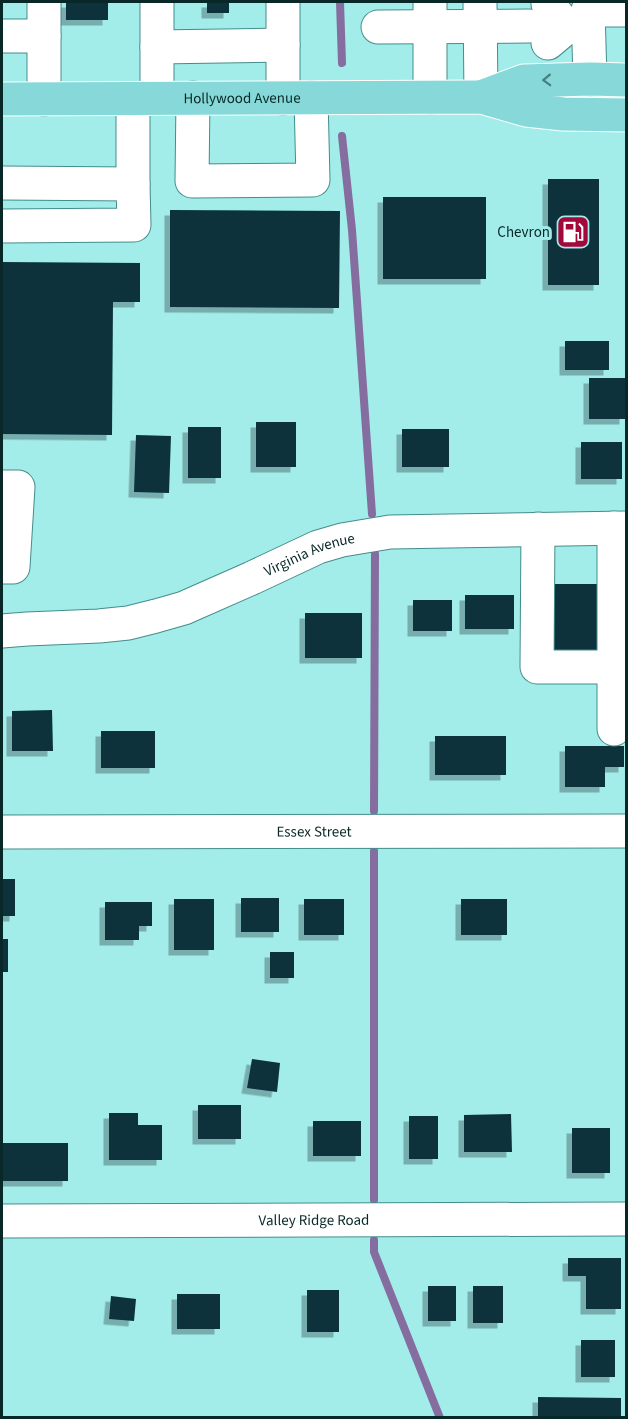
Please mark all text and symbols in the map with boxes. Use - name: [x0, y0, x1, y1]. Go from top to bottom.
- one-way arrow: [543, 73, 552, 86]
- street label: Hollywood Avenue: [183, 87, 301, 109]
- fuel station icon: Chevron: [555, 214, 591, 250]
- place label: Chevron: [497, 222, 550, 243]
- street label: Virginia Avenue: [260, 528, 356, 582]
- street label: Essex Street: [276, 821, 352, 842]
- street label: Valley Ridge Road: [259, 1209, 369, 1231]

